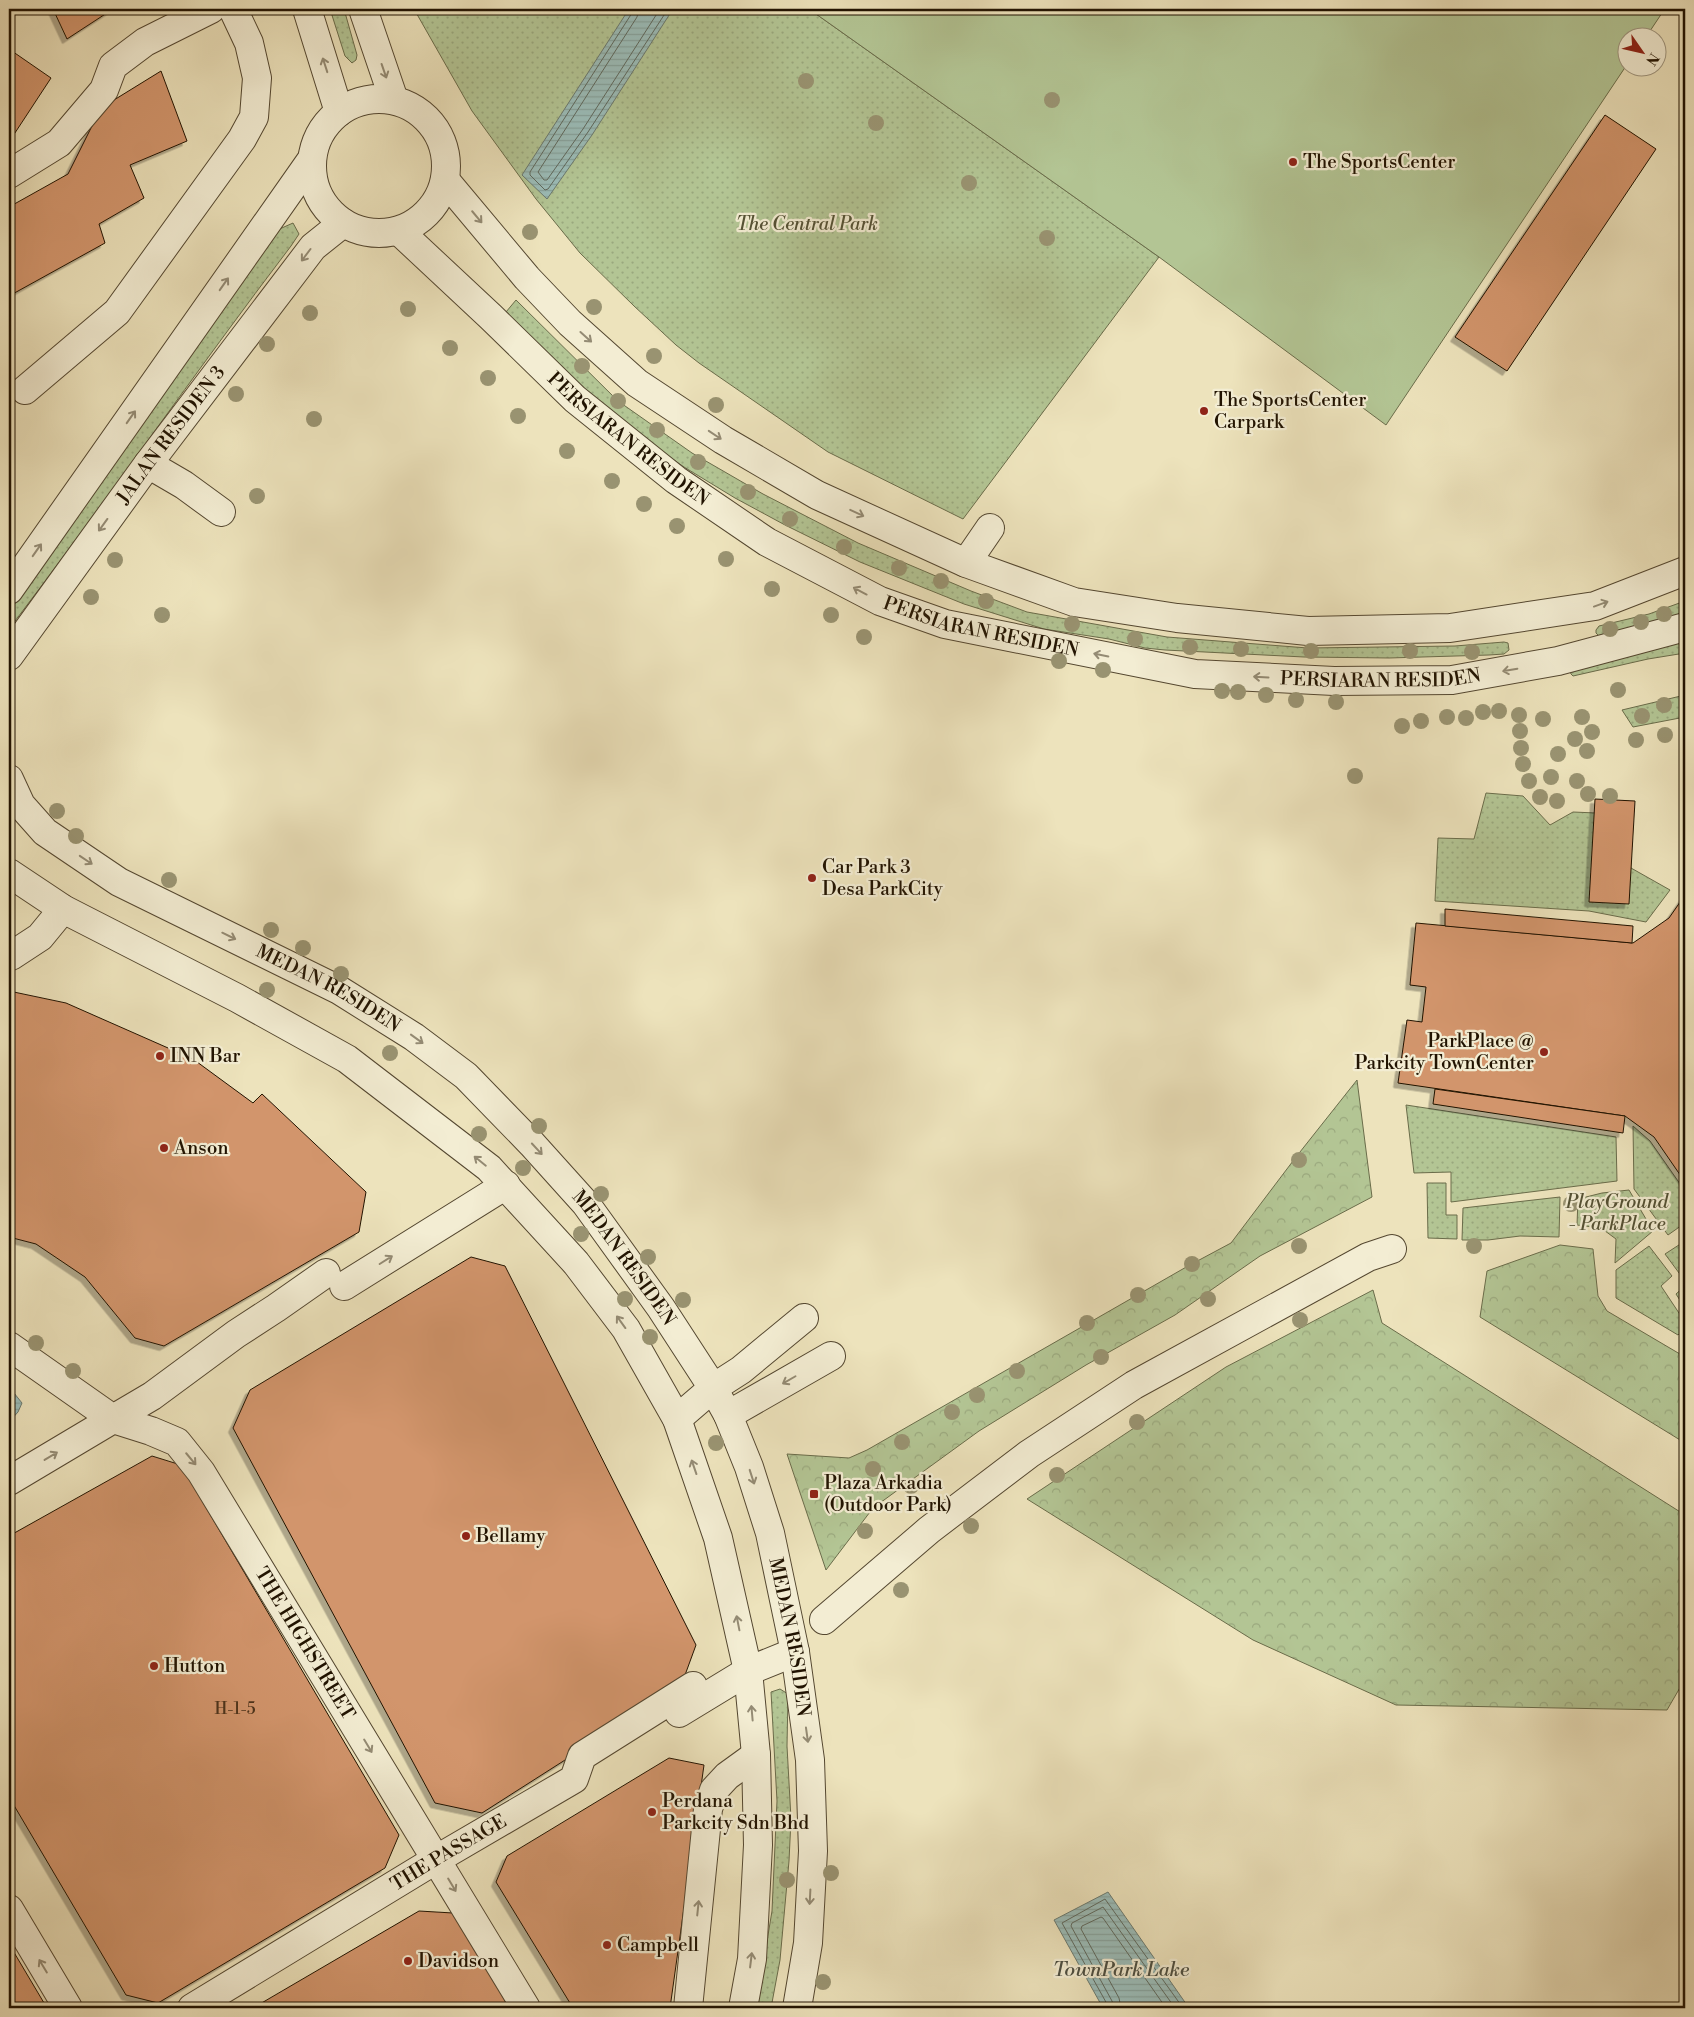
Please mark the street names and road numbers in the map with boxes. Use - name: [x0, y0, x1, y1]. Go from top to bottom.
- street label: JALAN RESIDEN 3: [111, 361, 230, 509]
- street label: PERSIARAN RESIDEN: [542, 367, 714, 511]
- street label: PERSIARAN RESIDEN: [880, 591, 1081, 662]
- street label: PERSIARAN RESIDEN: [1280, 663, 1483, 693]
- street label: MEDAN RESIDEN: [252, 939, 405, 1038]
- street label: MEDAN RESIDEN: [567, 1185, 681, 1330]
- street label: MEDAN RESIDEN: [763, 1555, 816, 1718]
- street label: THE HIGHSTREET: [250, 1563, 360, 1724]
- street label: THE PASSAGE: [386, 1809, 511, 1896]

